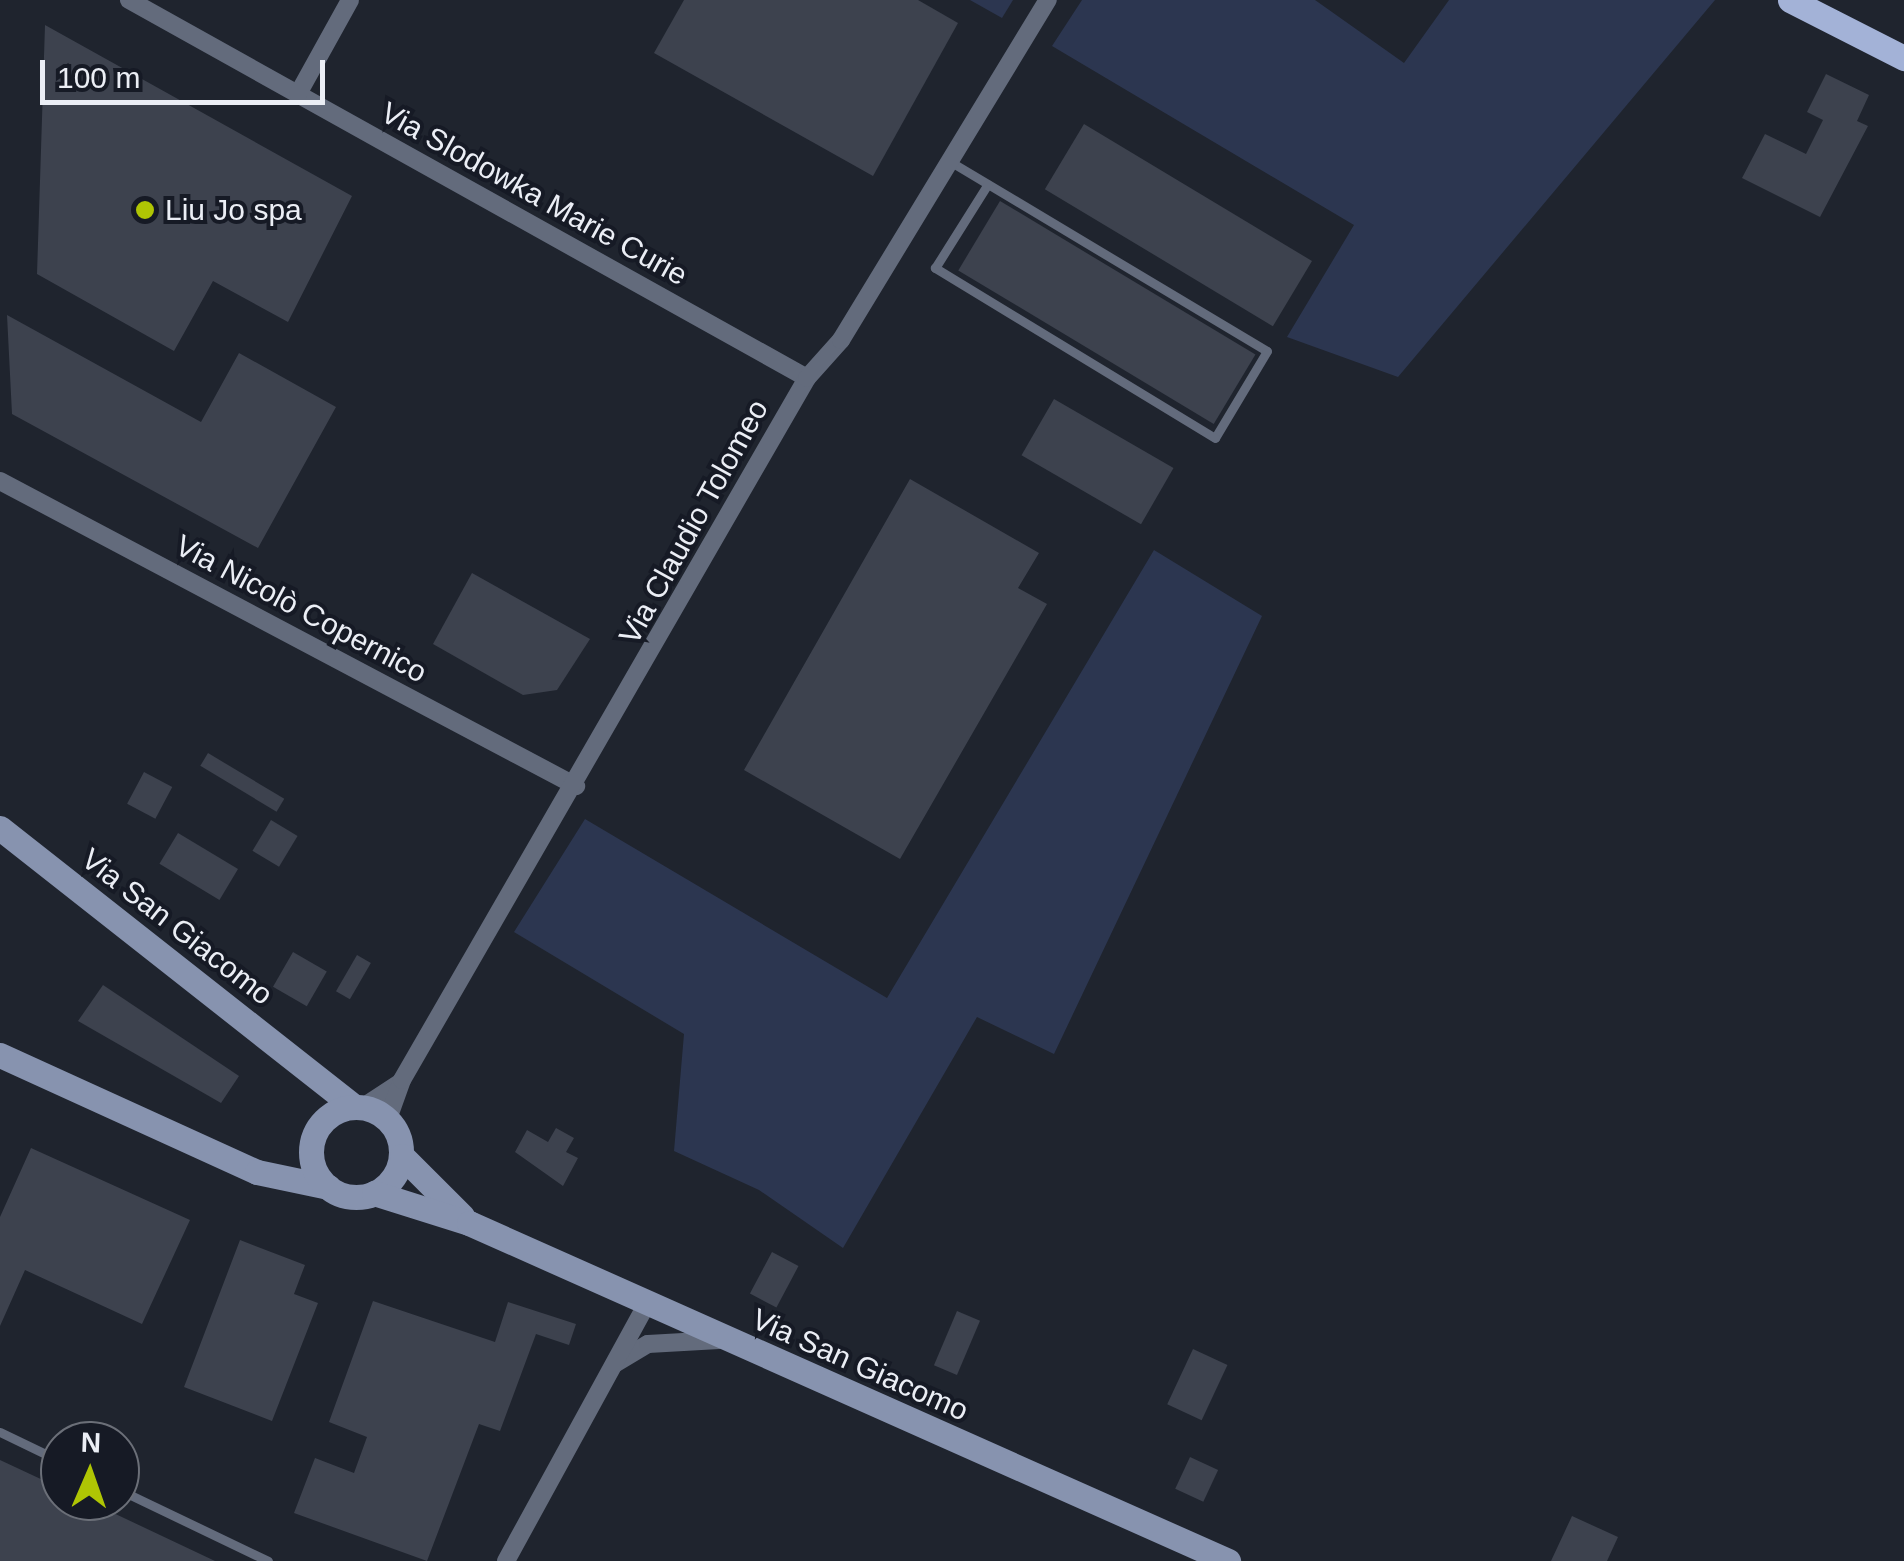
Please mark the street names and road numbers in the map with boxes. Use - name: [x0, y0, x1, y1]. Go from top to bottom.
- street label: Via Slodowka Marie Curie: [375, 95, 693, 293]
- street label: Via Claudio Tolomeo: [612, 393, 776, 651]
- street label: Via Nicolò Copernico: [169, 527, 433, 691]
- street label: Via San Giacomo: [74, 841, 280, 1013]
- street label: Via San Giacomo: [746, 1301, 974, 1429]

